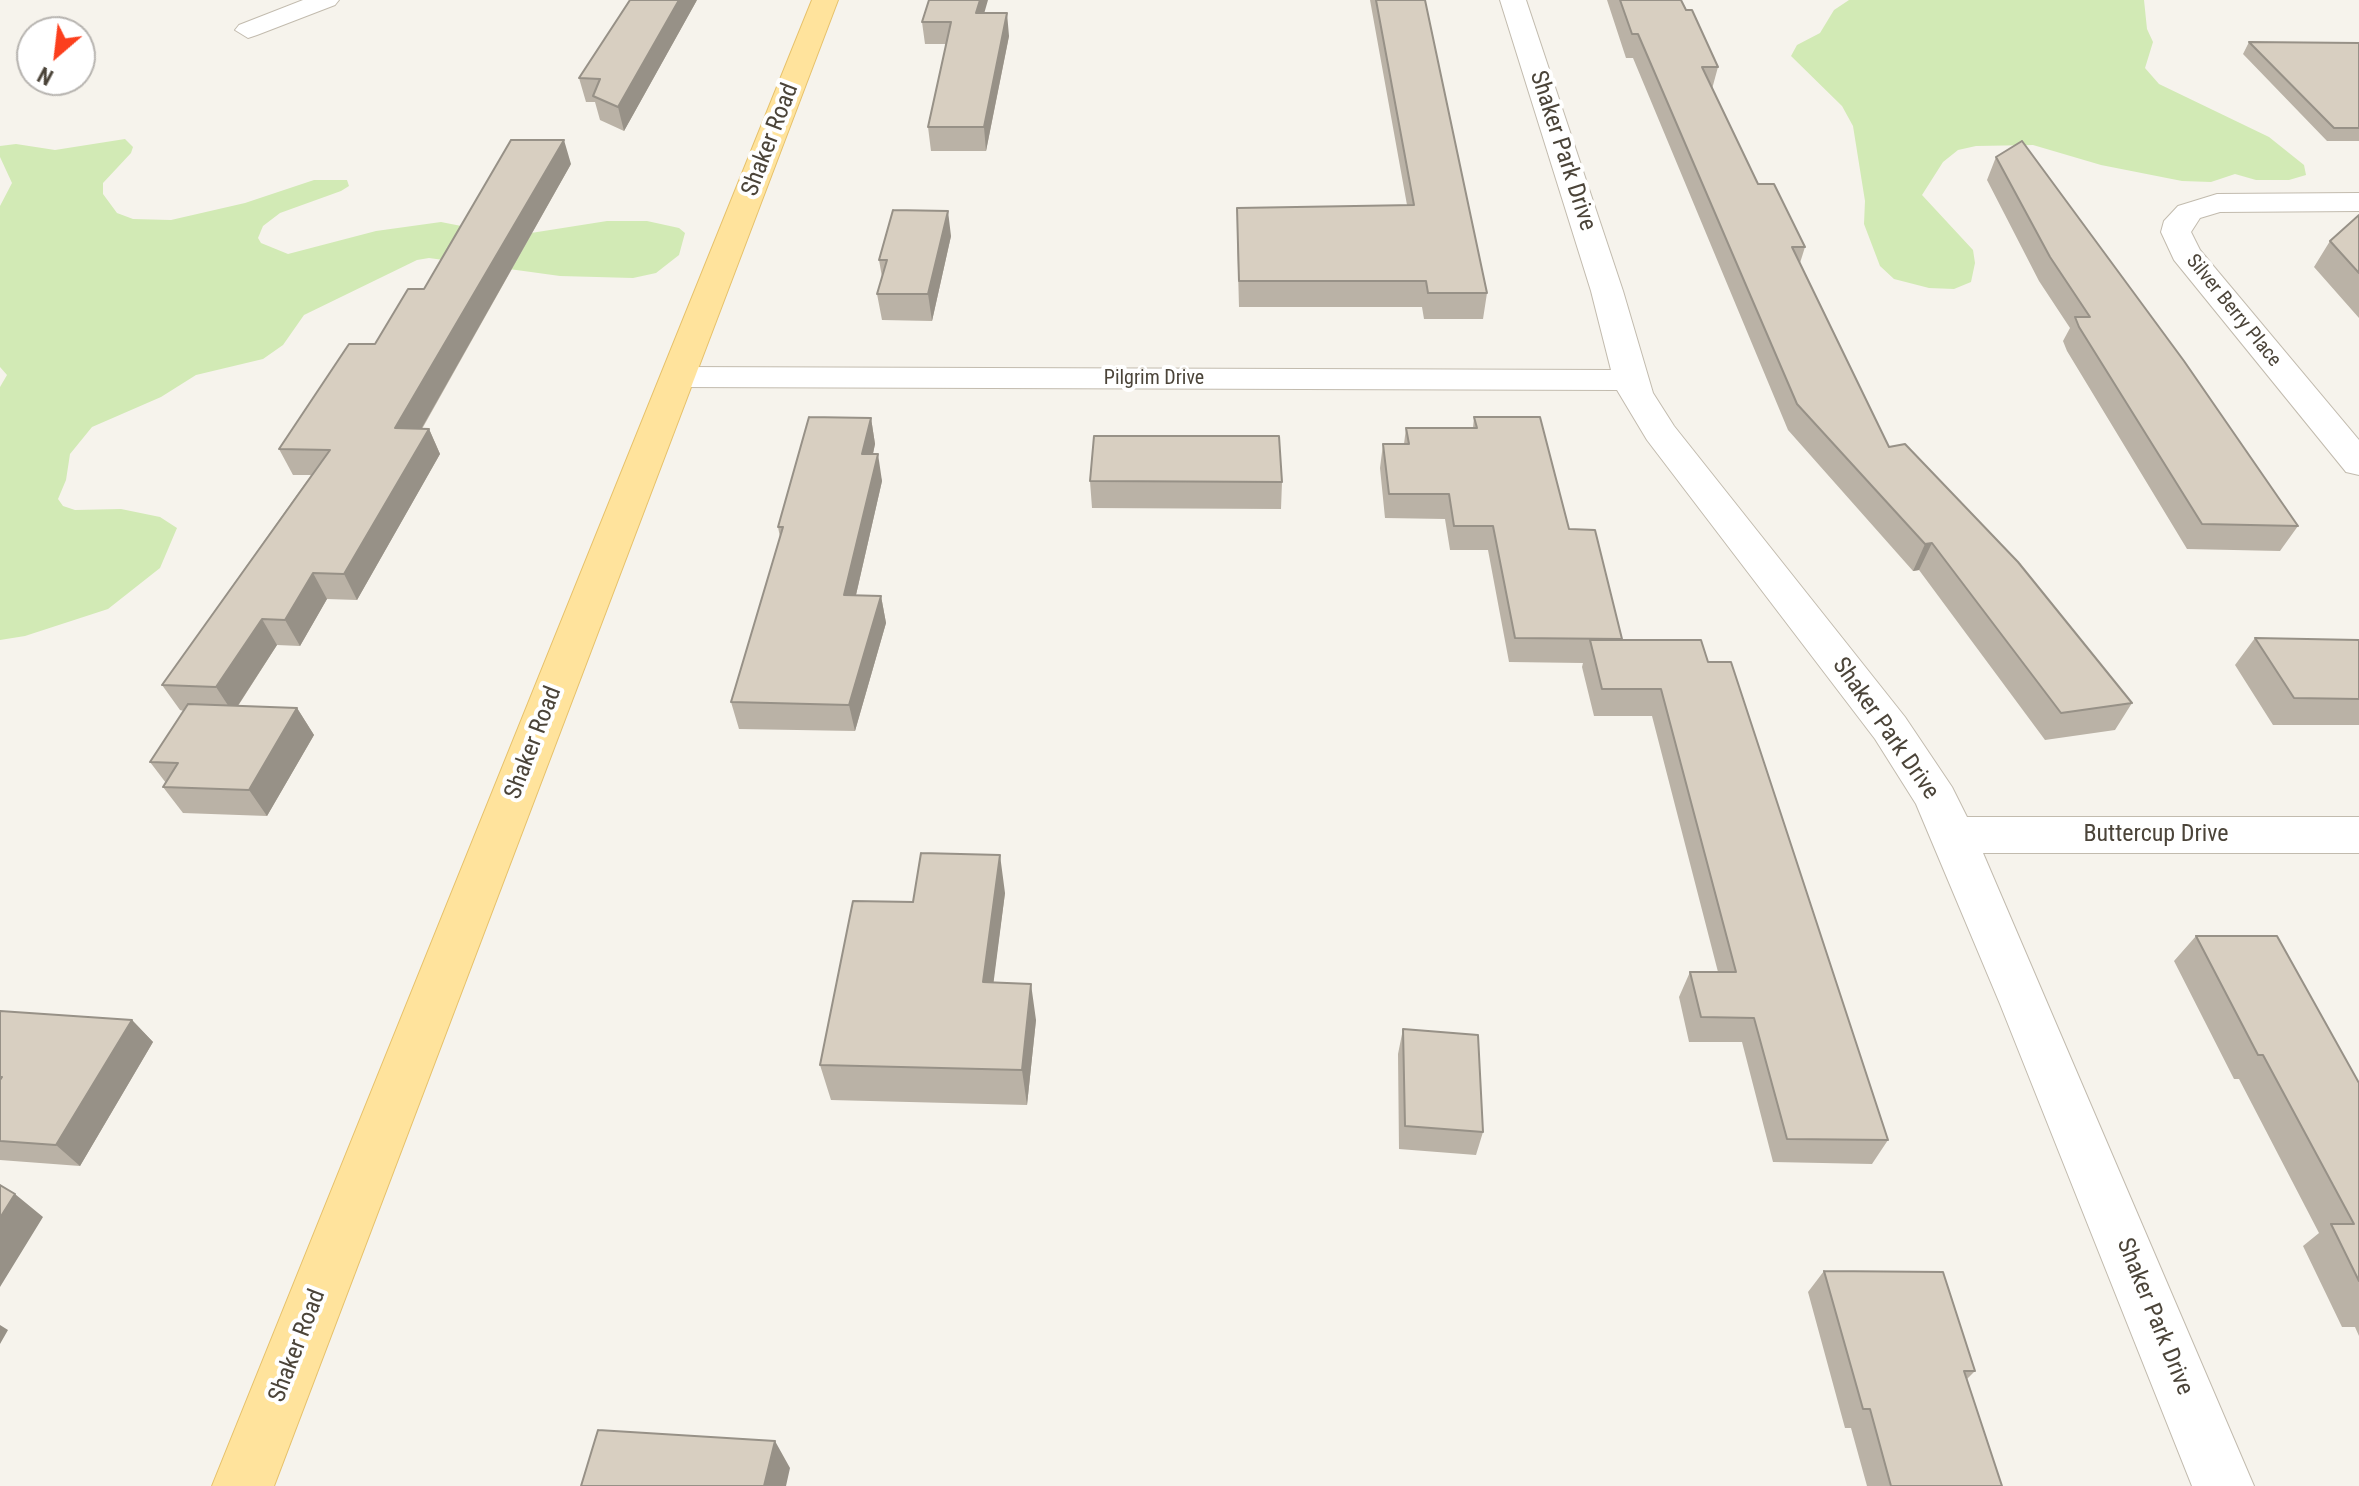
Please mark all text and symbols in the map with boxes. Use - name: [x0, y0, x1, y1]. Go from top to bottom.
- north arrow: [16, 16, 96, 96]
- text: N: [34, 62, 57, 90]
- street label: Shaker Park Drive: [1523, 67, 1601, 235]
- street label: Shaker Road: [736, 80, 806, 200]
- street label: Silver Berry Place: [2180, 250, 2286, 372]
- street label: Pilgrim Drive: [1104, 367, 1204, 391]
- street label: Shaker Park Drive: [1825, 653, 1945, 805]
- street label: Shaker Road: [499, 683, 569, 803]
- street label: Buttercup Drive: [2083, 821, 2229, 849]
- street label: Shaker Park Drive: [2109, 1234, 2199, 1400]
- street label: Shaker Road: [263, 1286, 333, 1406]

